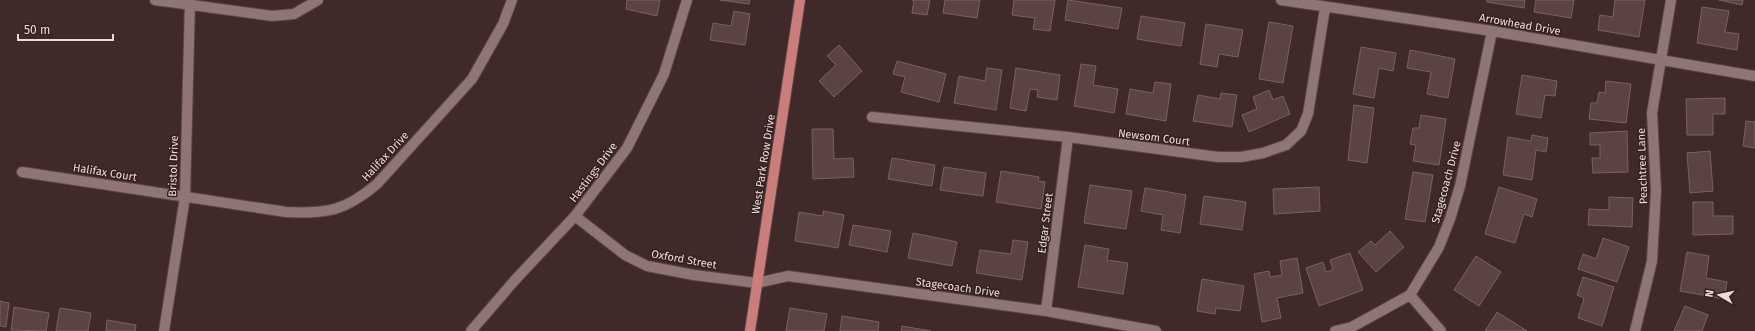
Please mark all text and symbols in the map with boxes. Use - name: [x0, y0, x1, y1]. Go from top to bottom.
- street label: Arrowhead Drive: [1478, 11, 1562, 38]
- scale bar: [18, 16, 113, 42]
- text: 50 m: [24, 23, 50, 37]
- street label: West Park Row Drive: [749, 113, 778, 215]
- street label: Newsom Court: [1117, 127, 1191, 148]
- street label: Peachtree Lane: [1635, 128, 1650, 204]
- street label: Halifax Drive: [359, 129, 412, 184]
- street label: Bristol Drive: [166, 135, 181, 197]
- street label: Stagecoach Drive: [1429, 139, 1464, 225]
- street label: Hastings Drive: [567, 140, 620, 205]
- street label: Halifax Court: [72, 161, 138, 184]
- street label: Edgar Street: [1035, 192, 1056, 254]
- street label: Oxford Street: [650, 247, 718, 272]
- street label: Stagecoach Drive: [915, 275, 1001, 300]
- north arrow: [1699, 275, 1739, 315]
- text: N: [1703, 289, 1717, 298]

